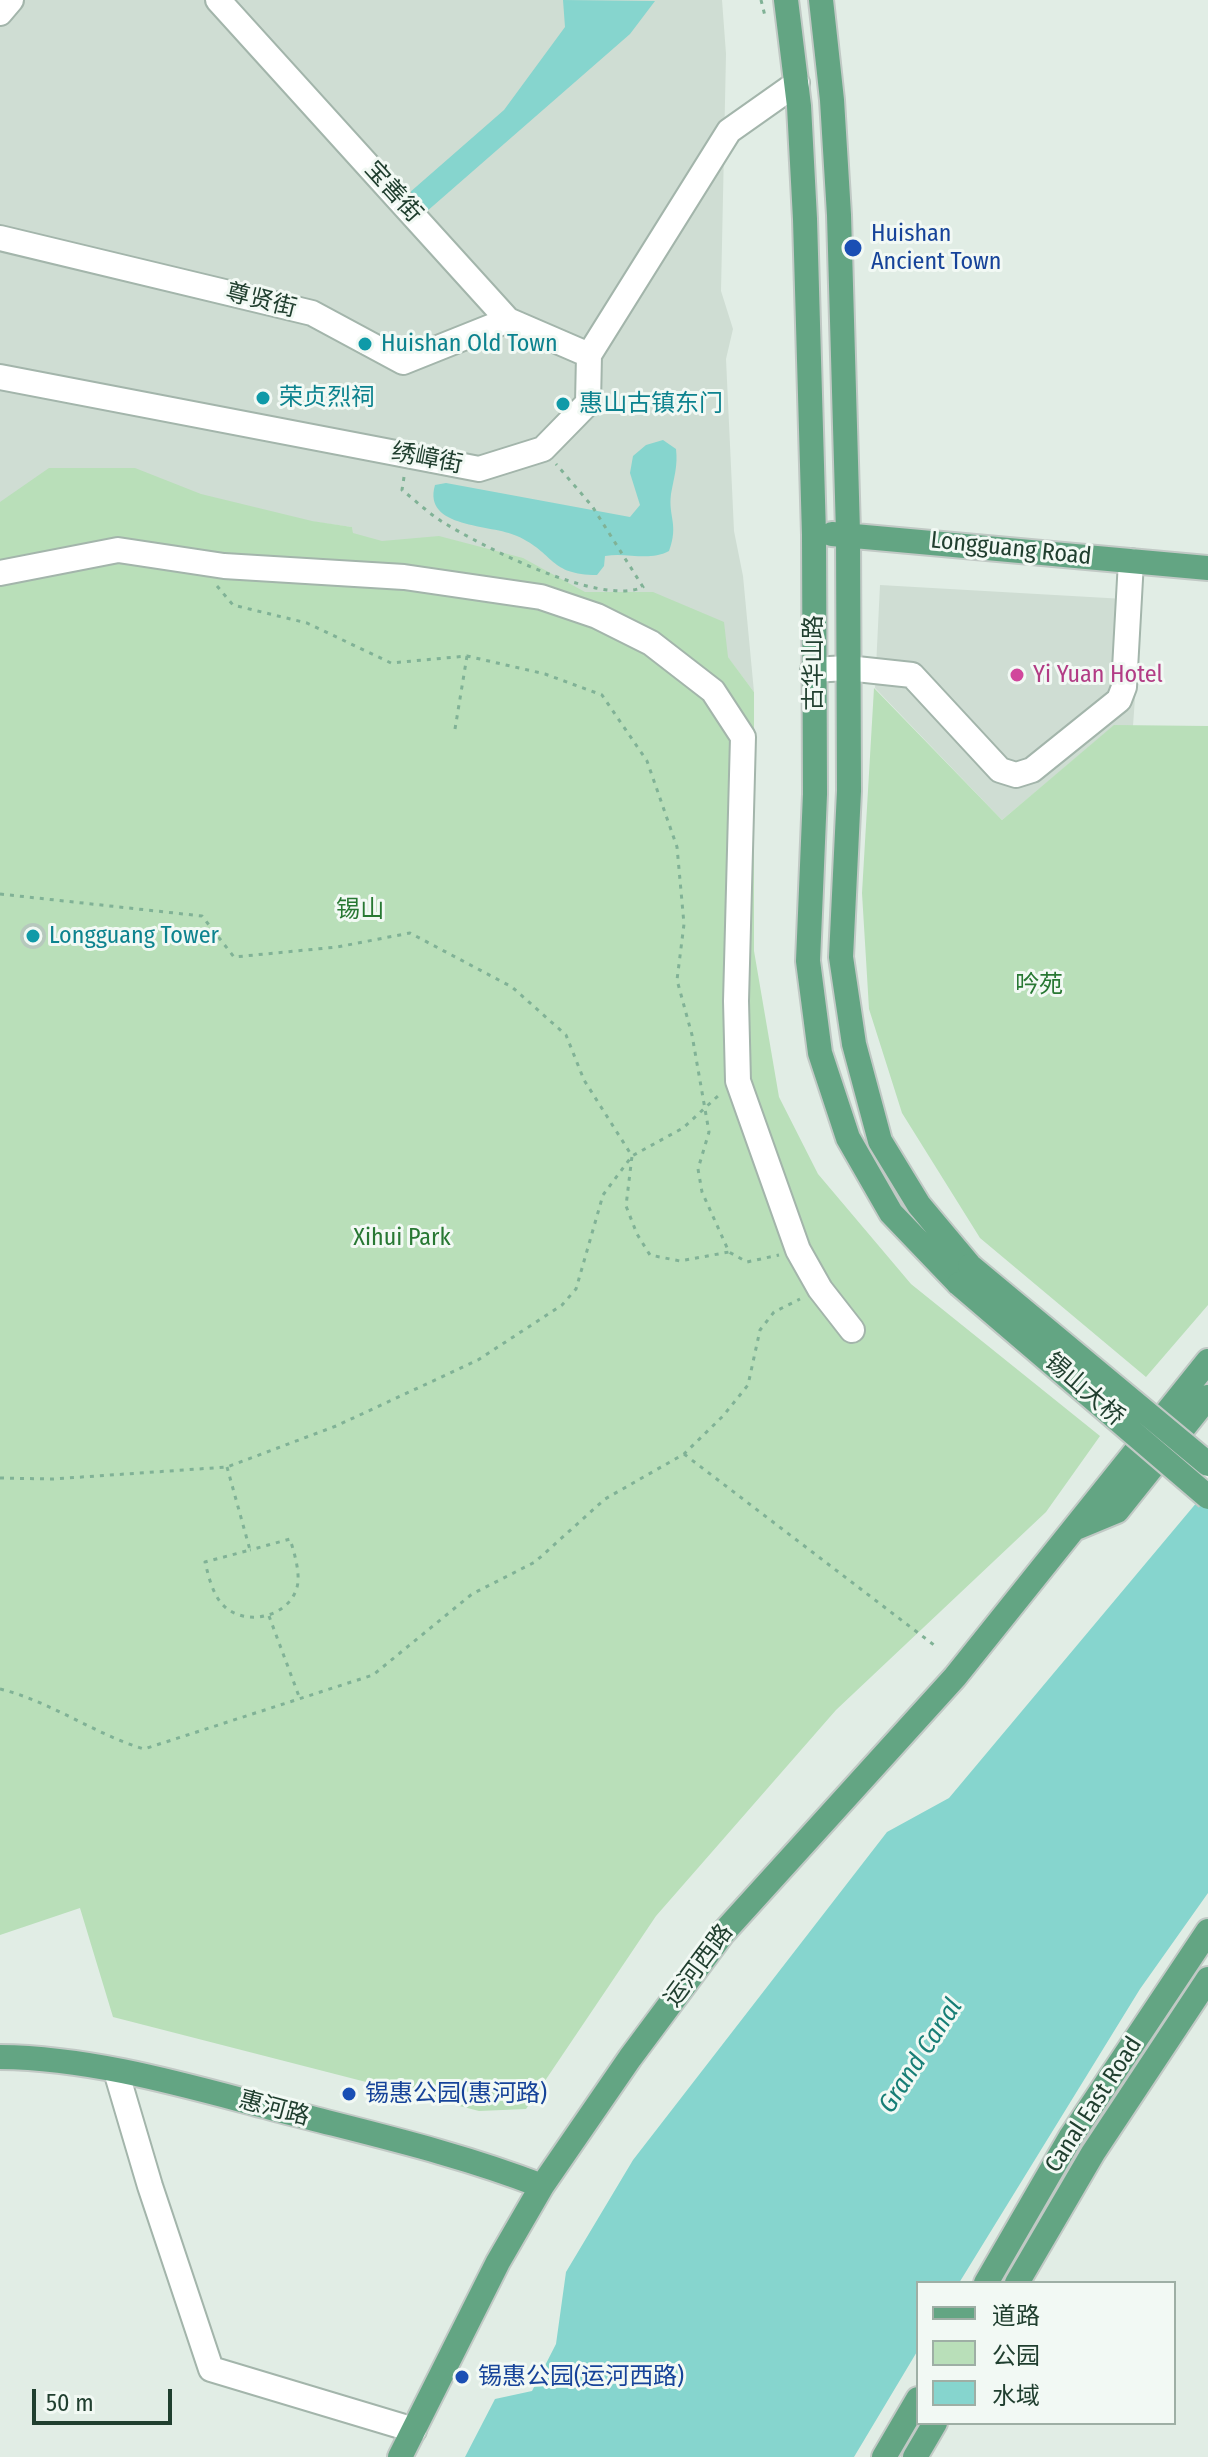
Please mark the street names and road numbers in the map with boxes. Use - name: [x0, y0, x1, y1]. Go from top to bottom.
- street label: 宝善街: [358, 156, 428, 228]
- street label: 尊贤街: [223, 278, 299, 324]
- street label: 绣嶂街: [389, 438, 465, 480]
- street label: Longguang Road: [929, 526, 1093, 572]
- street label: 古华山路: [800, 615, 828, 711]
- street label: 锡山大桥: [1038, 1348, 1130, 1432]
- street label: 运河西路: [659, 1919, 739, 2013]
- street label: Canal East Road: [1039, 2032, 1149, 2178]
- street label: 惠河路: [235, 2086, 313, 2132]

